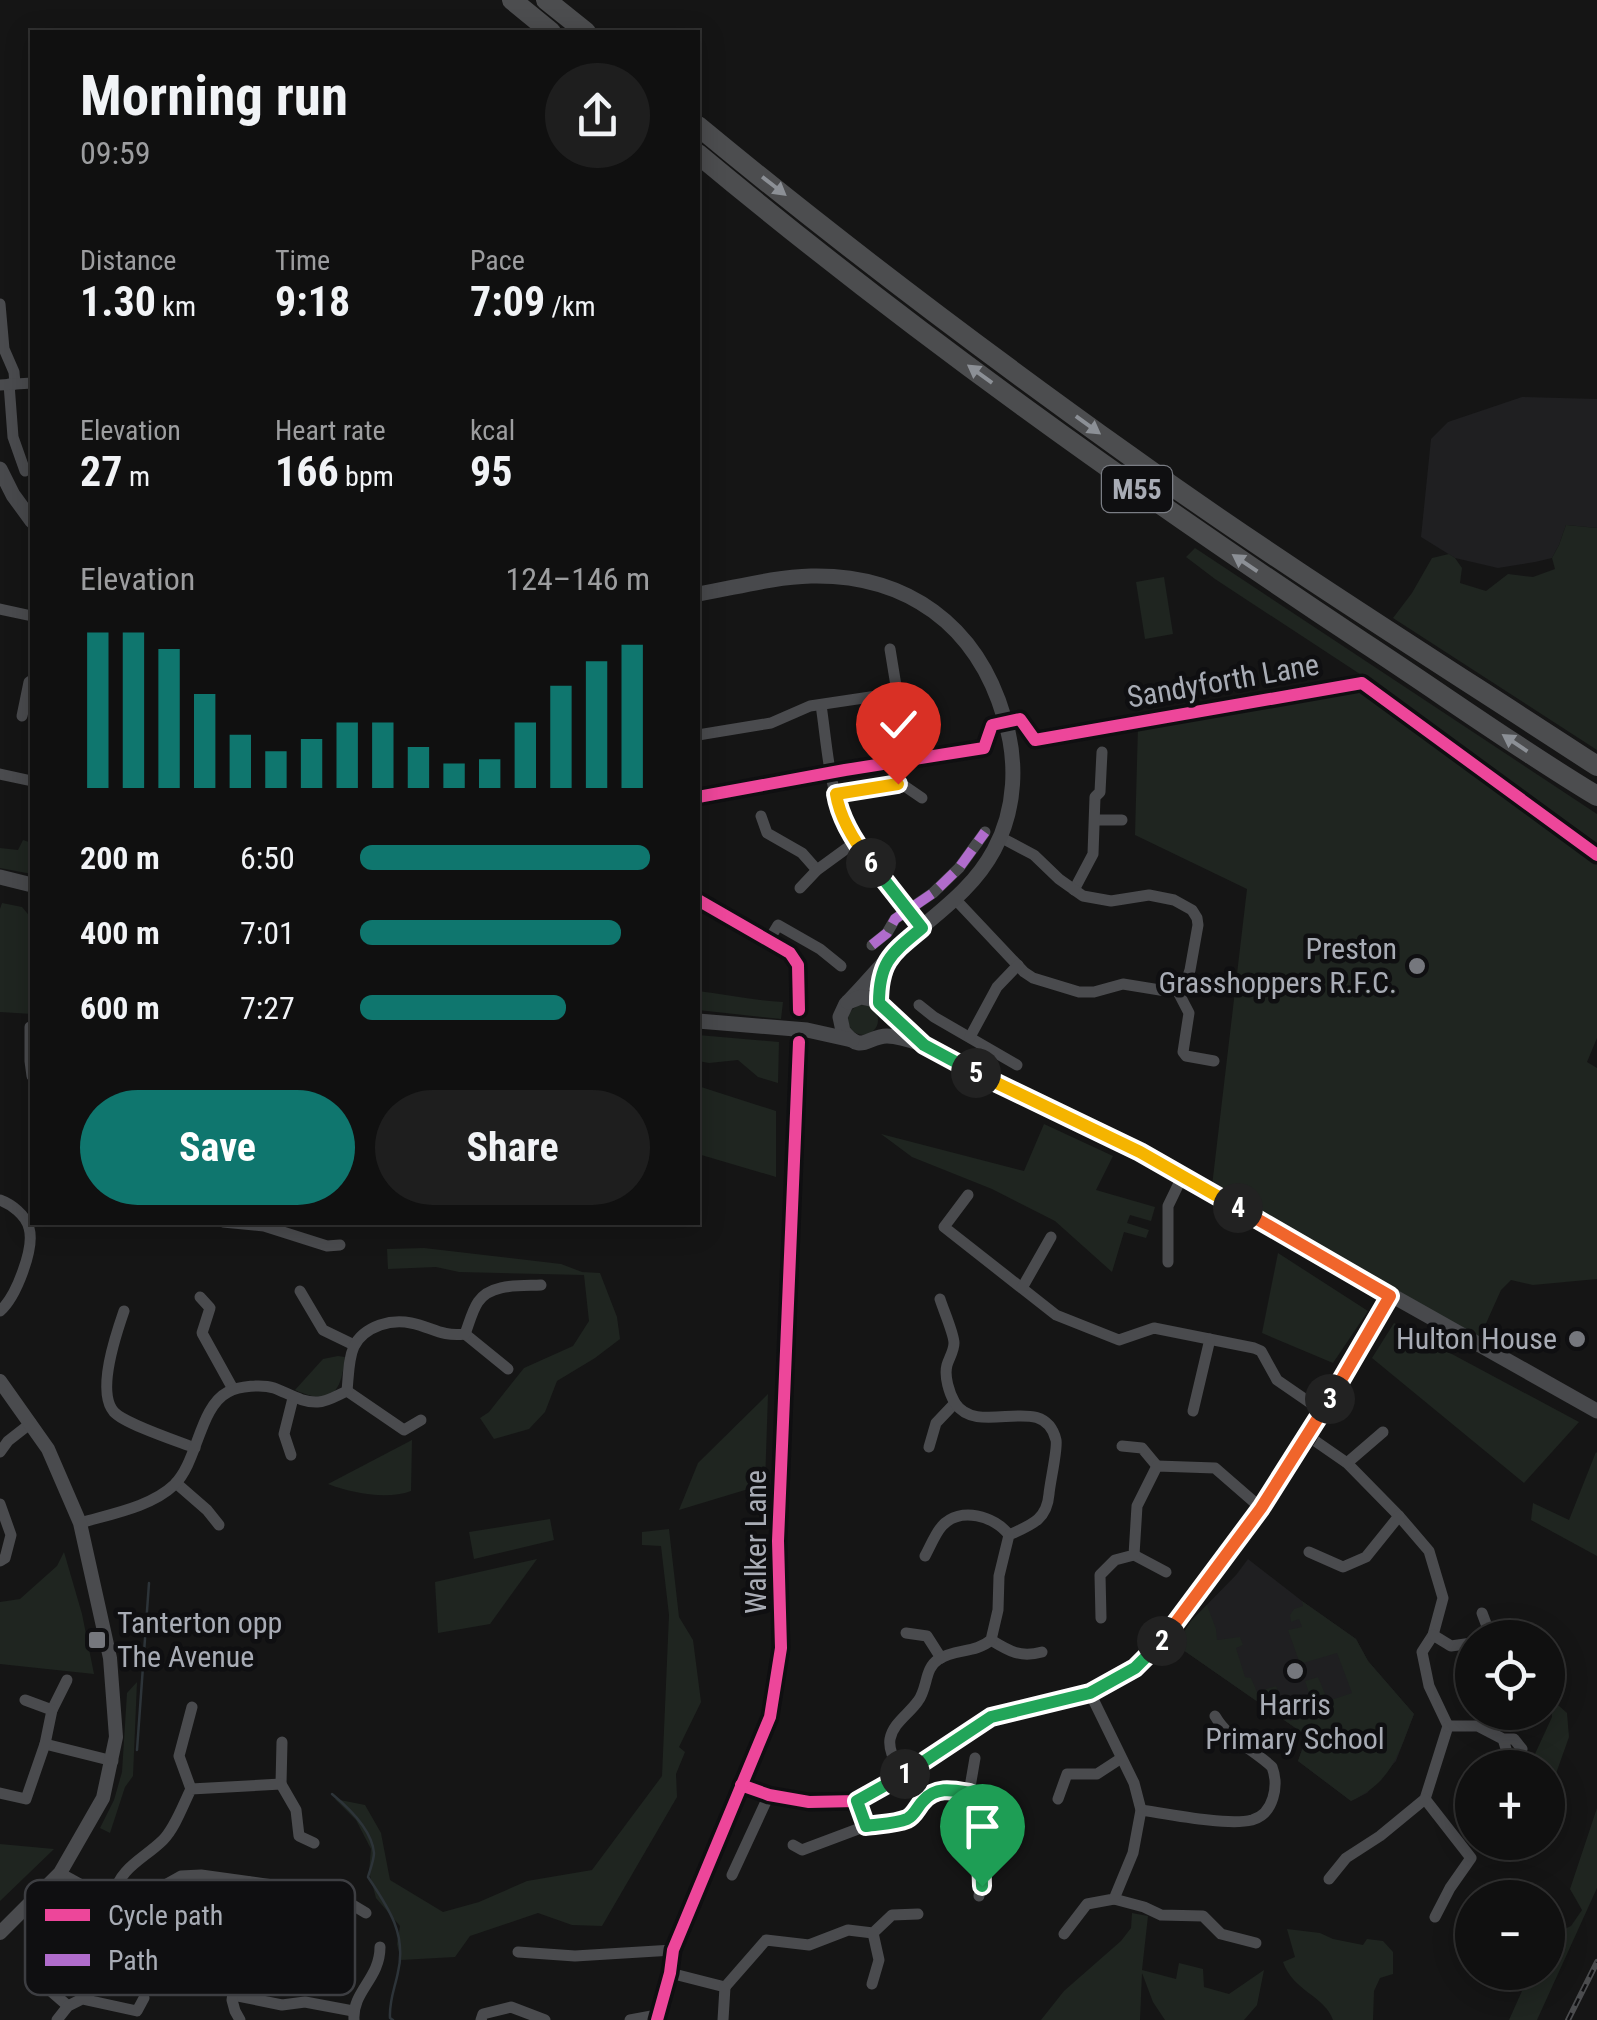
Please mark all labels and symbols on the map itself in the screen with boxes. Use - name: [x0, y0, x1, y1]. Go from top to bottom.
- one-way arrow: [760, 176, 786, 197]
- one-way arrow: [967, 365, 993, 384]
- one-way arrow: [1075, 415, 1101, 435]
- road number: M55: [1102, 466, 1172, 512]
- one-way arrow: [1231, 554, 1258, 572]
- street label: Sandyforth Lane: [1124, 646, 1321, 715]
- pin: [856, 682, 941, 785]
- one-way arrow: [1502, 734, 1529, 752]
- pin: 6: [846, 838, 896, 888]
- place label: Preston Grasshoppers R.F.C.: [1158, 931, 1397, 1000]
- marker: Preston Grasshoppers R.F.C.: [1406, 955, 1428, 977]
- pin: 5: [951, 1048, 1001, 1098]
- pin: 4: [1213, 1183, 1263, 1233]
- place label: Hulton House: [1396, 1321, 1557, 1356]
- marker: Hulton House: [1566, 1328, 1588, 1350]
- pin: 3: [1305, 1374, 1355, 1424]
- street label: Walker Lane: [738, 1470, 773, 1614]
- place label: Tanterton opp The Avenue: [117, 1605, 282, 1674]
- pin: 2: [1137, 1616, 1187, 1666]
- marker: Tanterton opp The Avenue: [86, 1629, 108, 1651]
- marker: Harris Primary School: [1284, 1660, 1306, 1682]
- place label: Harris Primary School: [1205, 1687, 1385, 1756]
- pin: 1: [880, 1749, 930, 1799]
- pin: [940, 1784, 1025, 1887]
- legend: [25, 1880, 355, 1995]
- text: Cycle path: [108, 1899, 223, 1932]
- text: Path: [108, 1944, 159, 1977]

